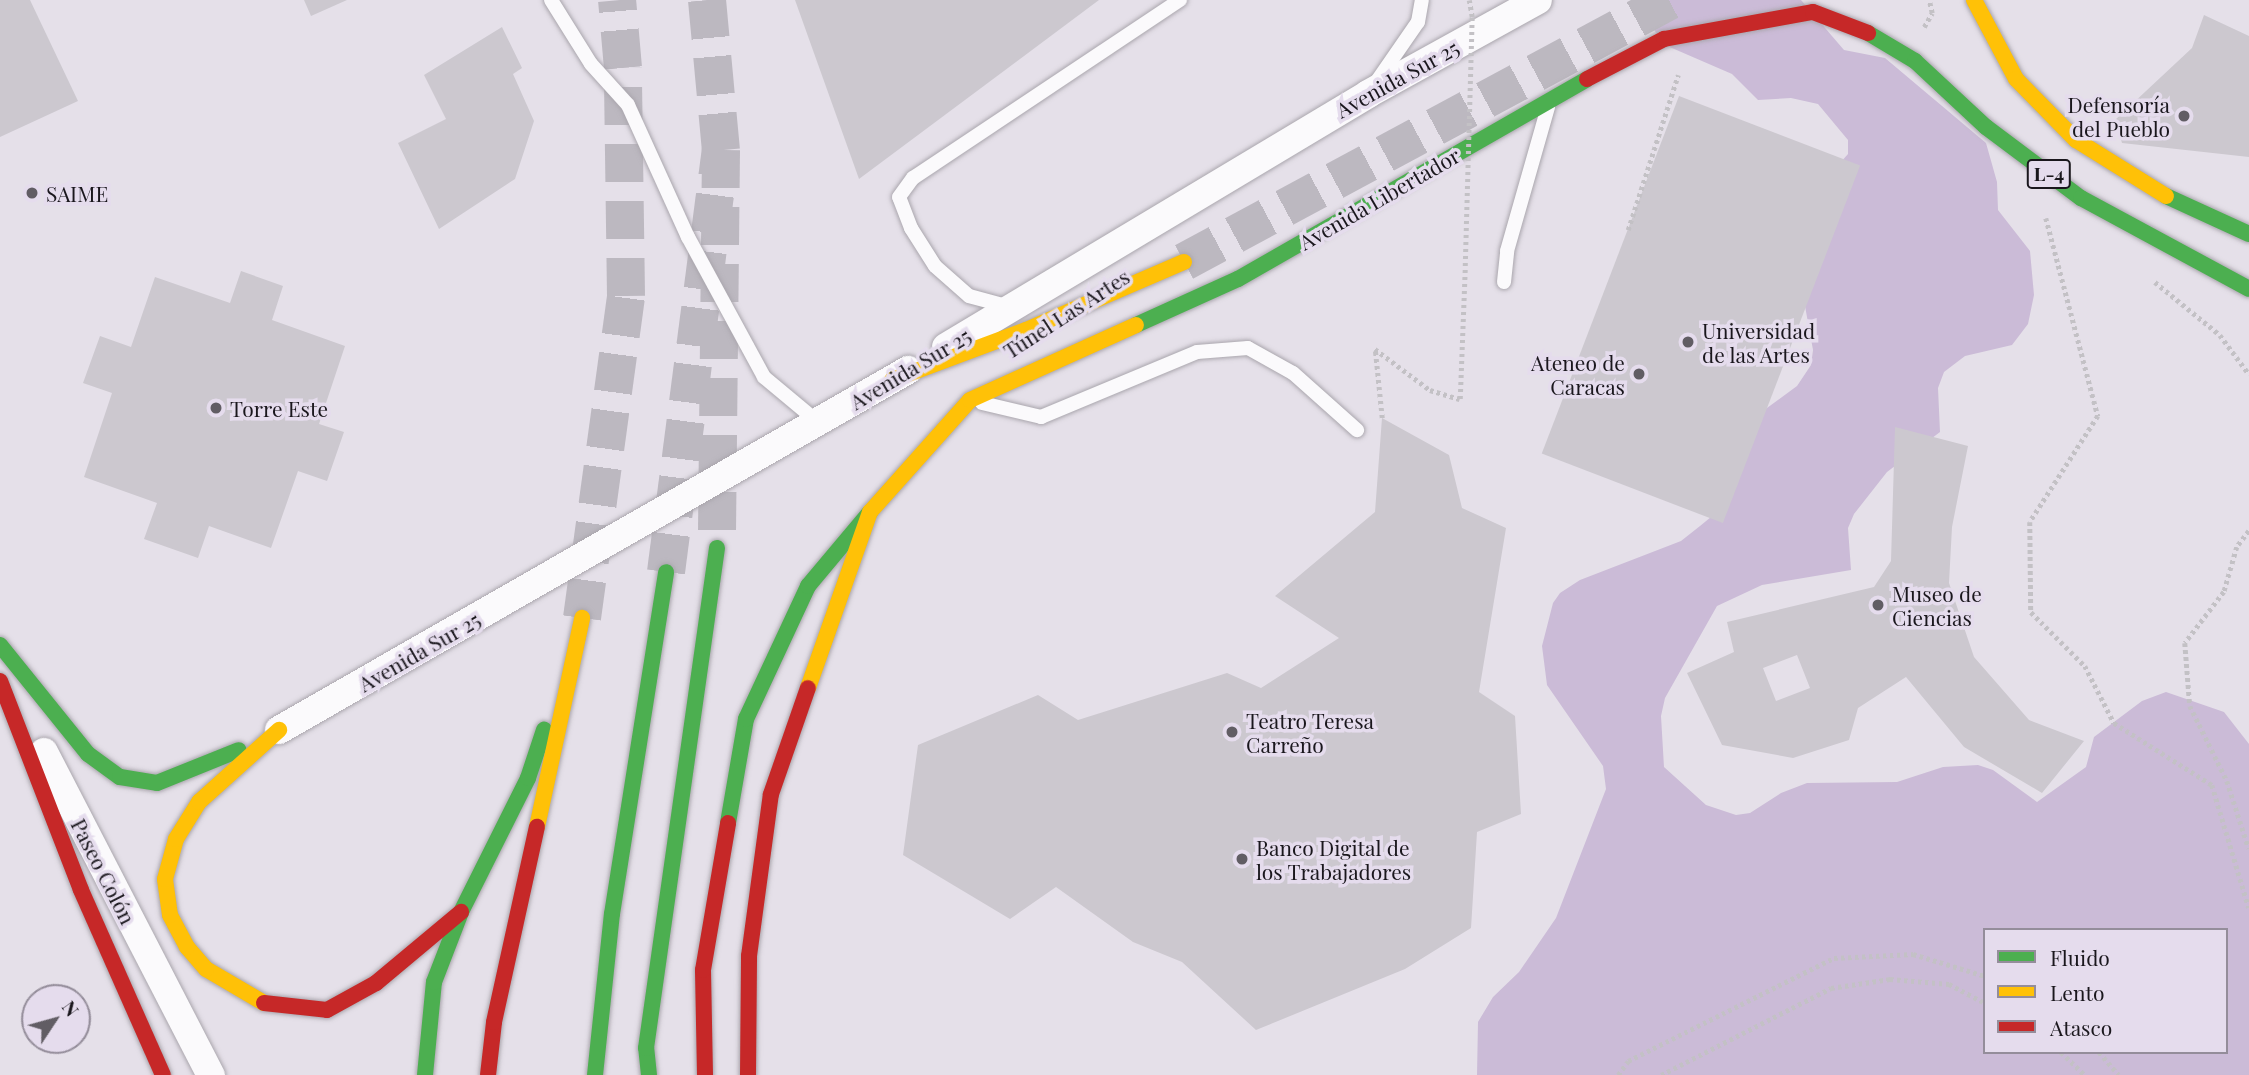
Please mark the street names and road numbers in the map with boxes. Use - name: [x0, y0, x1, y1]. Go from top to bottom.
- street label: Avenida Sur 25: [1331, 34, 1463, 122]
- street label: Avenida Libertador: [1294, 142, 1464, 254]
- road number: L-4: [2026, 158, 2072, 190]
- street label: Túnel Las Artes: [998, 263, 1134, 363]
- street label: Avenida Sur 25: [845, 322, 975, 414]
- street label: Avenida Sur 25: [353, 606, 485, 696]
- street label: Paseo Colón: [67, 814, 141, 928]

